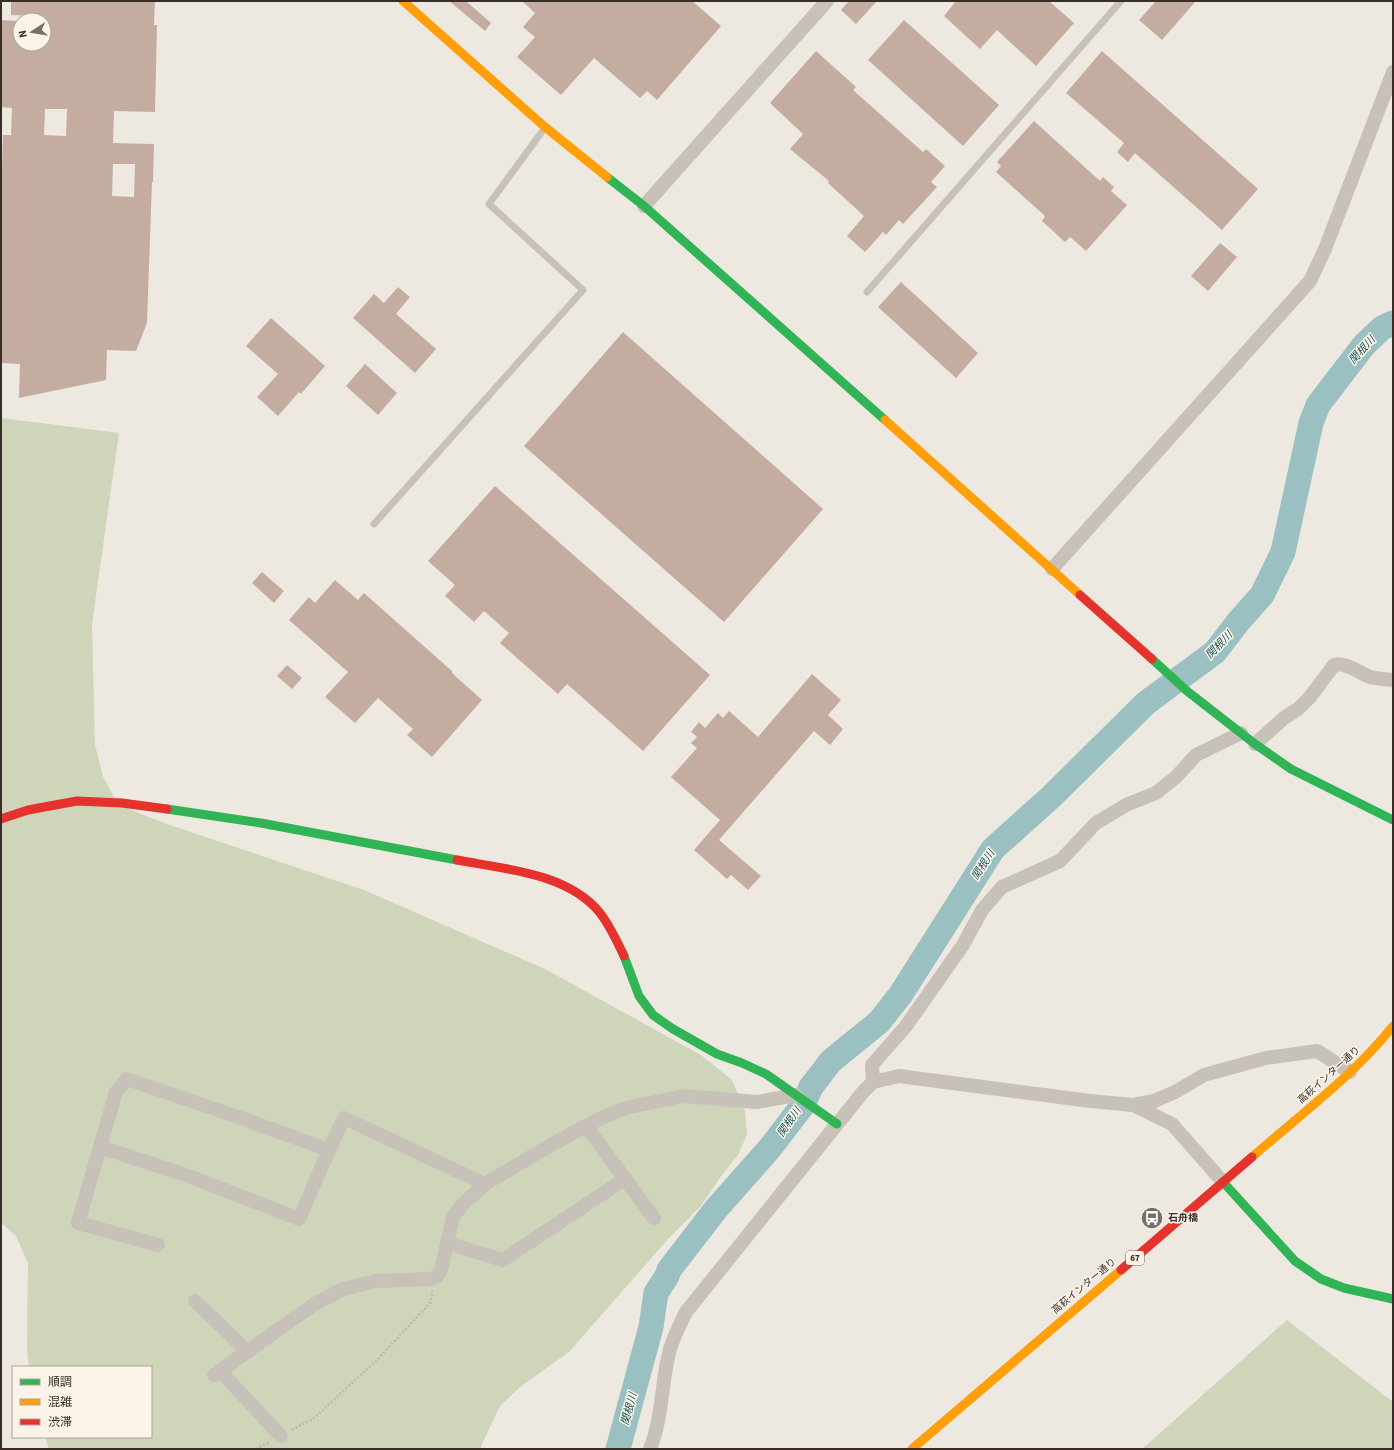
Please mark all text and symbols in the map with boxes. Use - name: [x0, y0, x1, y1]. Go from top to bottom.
- north arrow: [12, 12, 52, 52]
- text: N: [15, 29, 31, 39]
- water label: 関根川: [1345, 332, 1379, 367]
- water label: 関根川: [1202, 627, 1237, 662]
- water label: 関根川: [968, 846, 999, 883]
- street label: 高萩インター通り: [1295, 1043, 1363, 1107]
- water label: 関根川: [773, 1103, 805, 1140]
- bus stop icon: 石舟橋: [1139, 1205, 1165, 1231]
- place label: 石舟橋: [1168, 1211, 1198, 1225]
- road number: 67: [1126, 1251, 1144, 1265]
- street label: 高萩インター通り: [1049, 1255, 1119, 1317]
- legend: [12, 1366, 152, 1438]
- text: 順調: [48, 1374, 72, 1391]
- water label: 関根川: [617, 1390, 641, 1427]
- text: 混雑: [48, 1394, 72, 1411]
- text: 渋滞: [48, 1414, 72, 1431]

